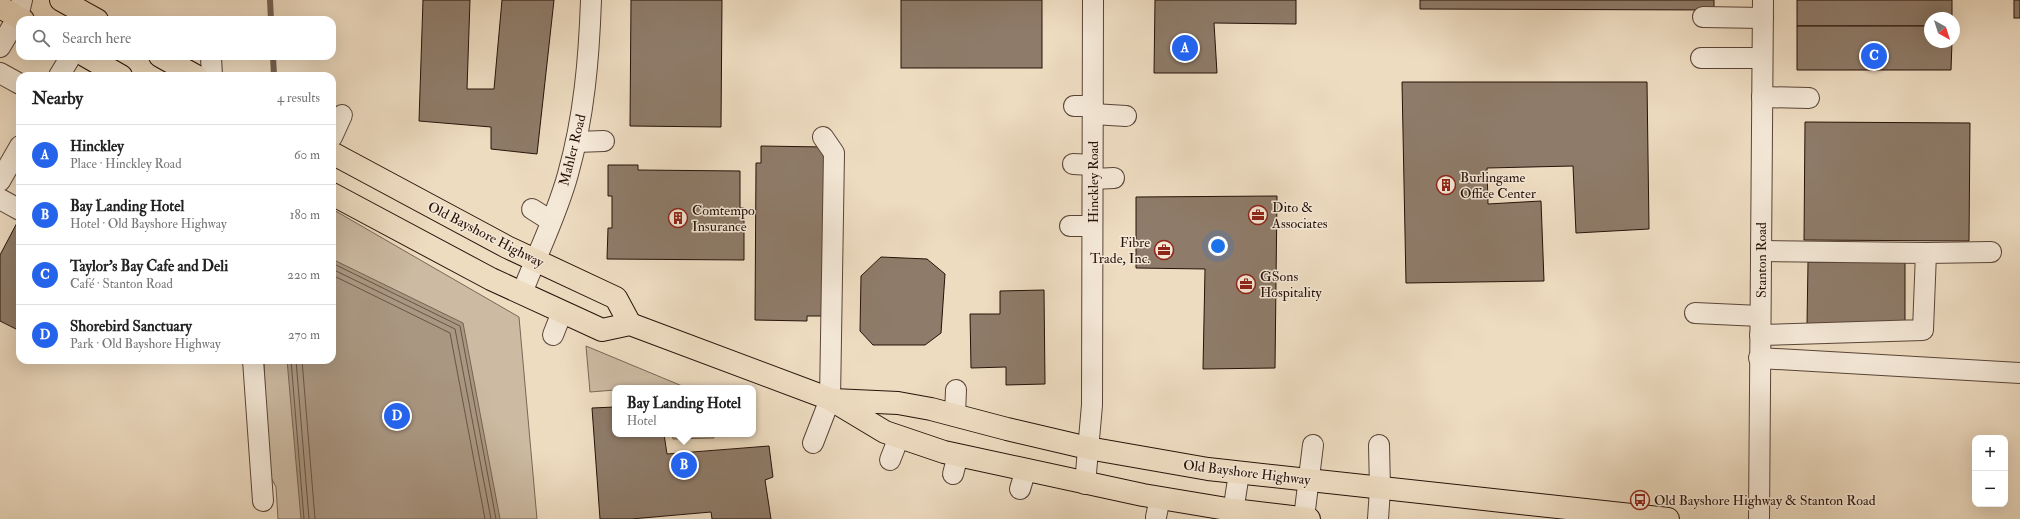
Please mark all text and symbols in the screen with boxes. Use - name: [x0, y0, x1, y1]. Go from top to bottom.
- north arrow: [1924, 12, 1960, 48]
- search box: [16, 16, 336, 60]
- icon: search: [30, 27, 52, 49]
- text: Search here: [62, 29, 131, 48]
- pin: A: [1172, 33, 1198, 63]
- pin: C: [1861, 41, 1887, 71]
- text: Nearby: [32, 88, 83, 109]
- text: 4 results: [277, 90, 320, 106]
- street label: Mahler Road: [555, 112, 590, 188]
- text: Hinckley: [70, 137, 124, 156]
- street label: Hinckley Road: [1085, 141, 1103, 223]
- text: A: [41, 147, 49, 163]
- text: 60 m: [294, 147, 320, 163]
- text: Place · Hinckley Road: [70, 156, 182, 172]
- place label: Burlingame Office Center: [1460, 169, 1537, 202]
- building icon: Burlingame Office Center: [1435, 174, 1457, 196]
- text: Bay Landing Hotel: [70, 197, 184, 216]
- street label: Old Bayshore Highway: [424, 198, 547, 272]
- place label: Dito & Associates: [1271, 199, 1328, 232]
- place label: Comtempo Insurance: [692, 202, 755, 235]
- office icon: Dito & Associates: [1247, 204, 1269, 226]
- text: B: [41, 207, 49, 223]
- text: 180 m: [290, 207, 320, 223]
- building icon: Comtempo Insurance: [667, 207, 689, 229]
- text: Hotel · Old Bayshore Highway: [70, 216, 227, 232]
- street label: Stanton Road: [1753, 222, 1770, 298]
- place label: Fibre Trade, Inc.: [1090, 234, 1150, 267]
- your location: [1208, 236, 1228, 256]
- office icon: Fibre Trade, Inc.: [1153, 239, 1175, 261]
- text: Taylor's Bay Cafe and Deli: [70, 257, 228, 276]
- text: C: [40, 267, 50, 283]
- text: 220 m: [287, 267, 320, 283]
- place label: GSons Hospitality: [1260, 268, 1323, 302]
- office icon: GSons Hospitality: [1235, 273, 1257, 295]
- text: Café · Stanton Road: [70, 276, 173, 292]
- text: Shorebird Sanctuary: [70, 317, 192, 336]
- text: D: [40, 327, 50, 343]
- text: 270 m: [288, 327, 320, 343]
- text: Park · Old Bayshore Highway: [70, 336, 221, 352]
- popup: [612, 385, 756, 437]
- text: Bay Landing Hotel: [627, 394, 741, 413]
- pin: D: [384, 401, 410, 431]
- text: Hotel: [627, 413, 657, 429]
- map controls: [1972, 435, 2008, 507]
- button: +: [1972, 435, 2008, 471]
- pin: B: [671, 450, 697, 480]
- street label: Old Bayshore Highway: [1182, 456, 1312, 490]
- button: −: [1972, 471, 2008, 507]
- bus stop icon: Old Bayshore Highway & Stanton Road: [1629, 489, 1651, 511]
- place label: Old Bayshore Highway & Stanton Road: [1654, 492, 1876, 510]

